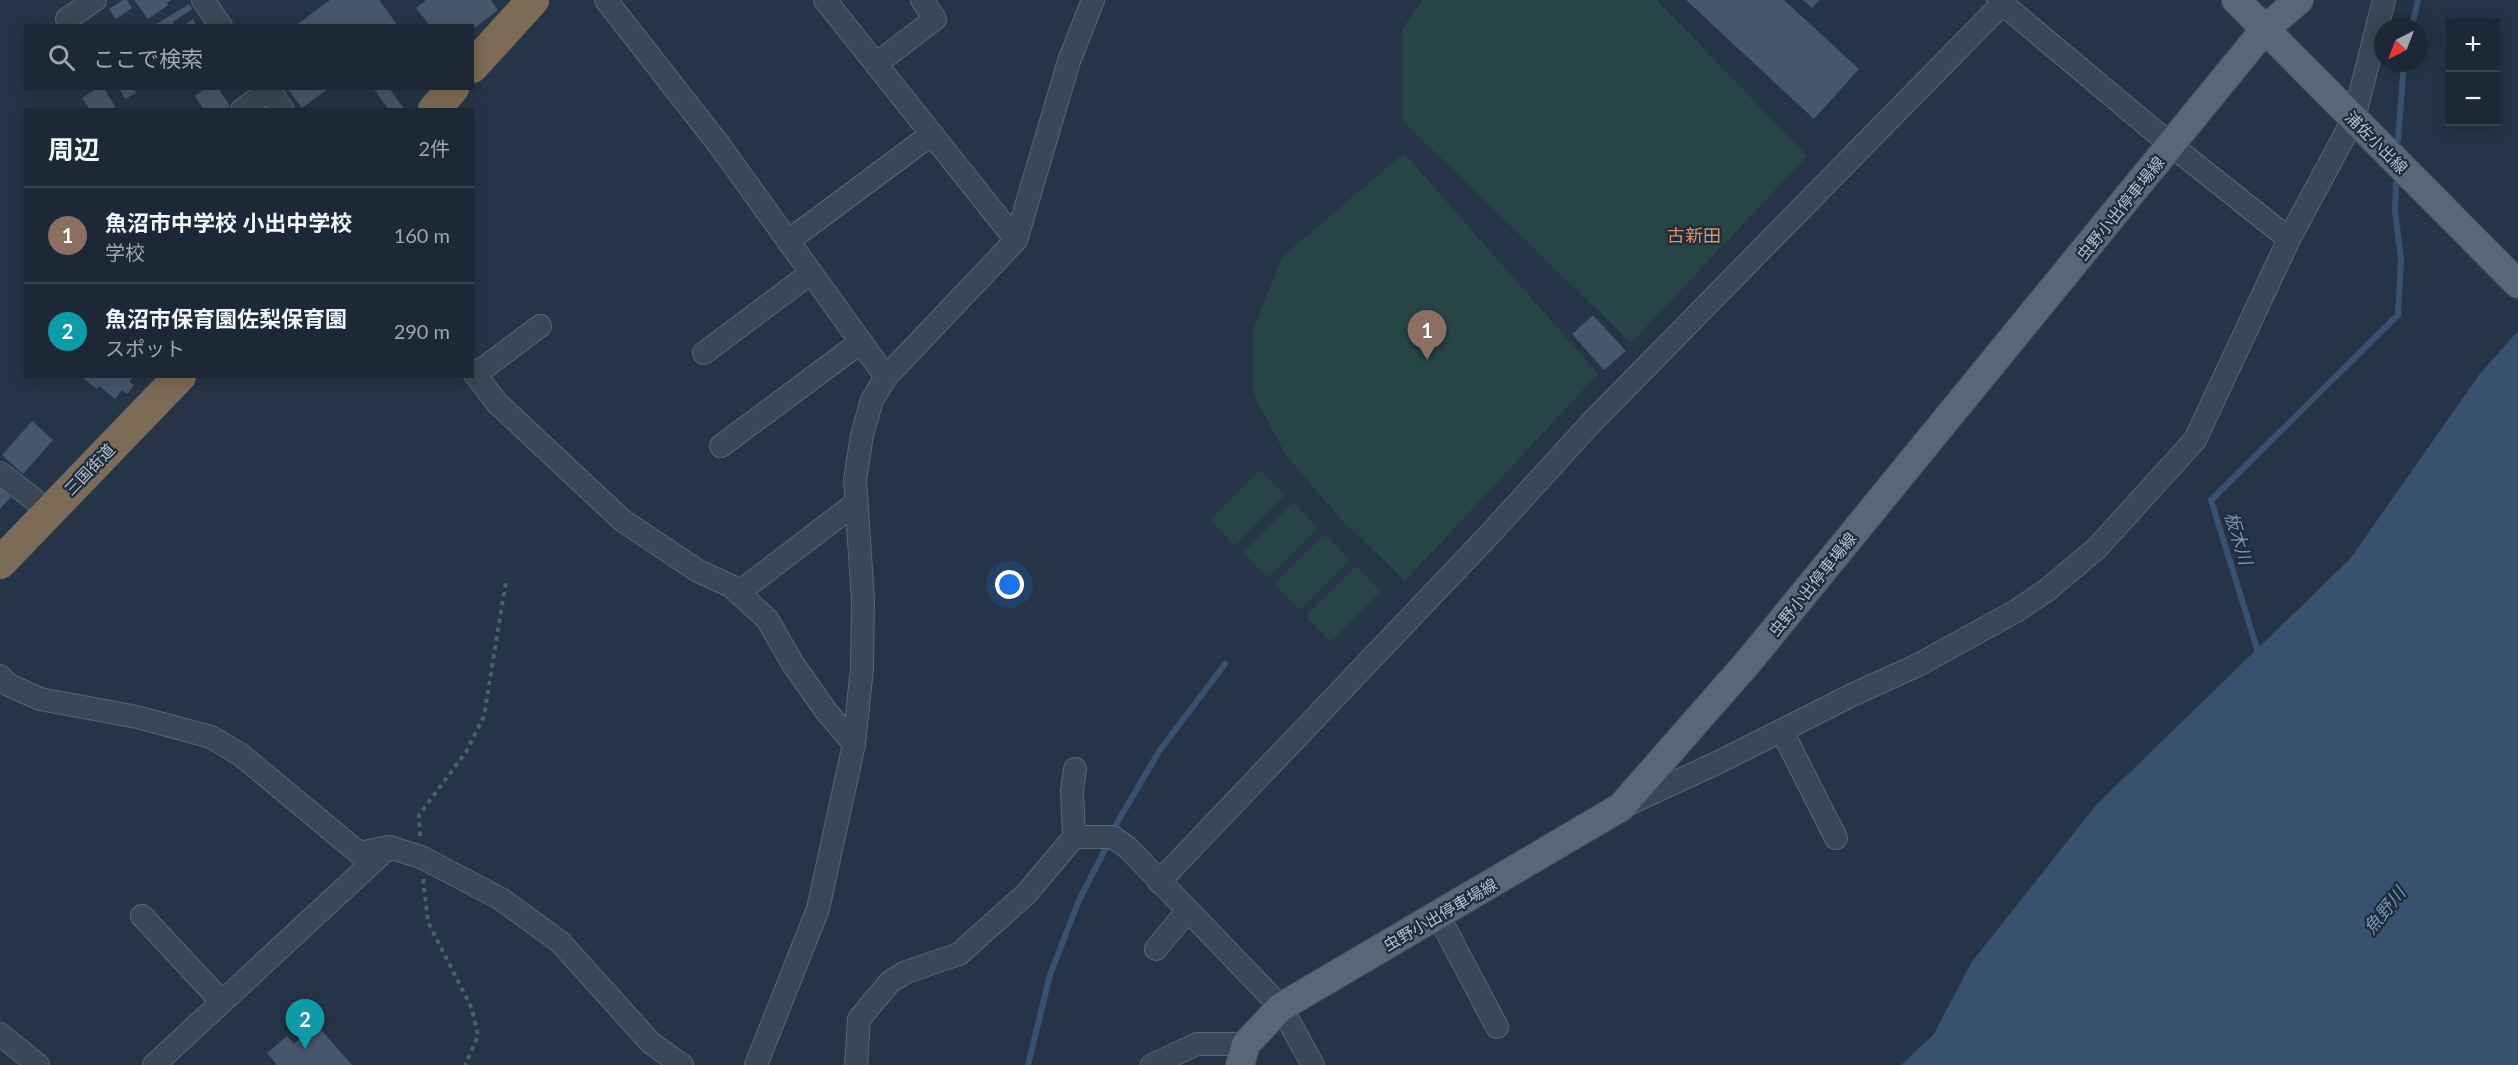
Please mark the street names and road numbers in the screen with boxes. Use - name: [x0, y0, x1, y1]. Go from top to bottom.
- street label: 浦佐小出線: [2342, 107, 2412, 177]
- street label: 虫野小出停車場線: [2072, 152, 2168, 264]
- street label: 三国街道: [60, 439, 118, 499]
- street label: 虫野小出停車場線: [1764, 528, 1860, 640]
- street label: 虫野小出停車場線: [1380, 874, 1500, 954]

